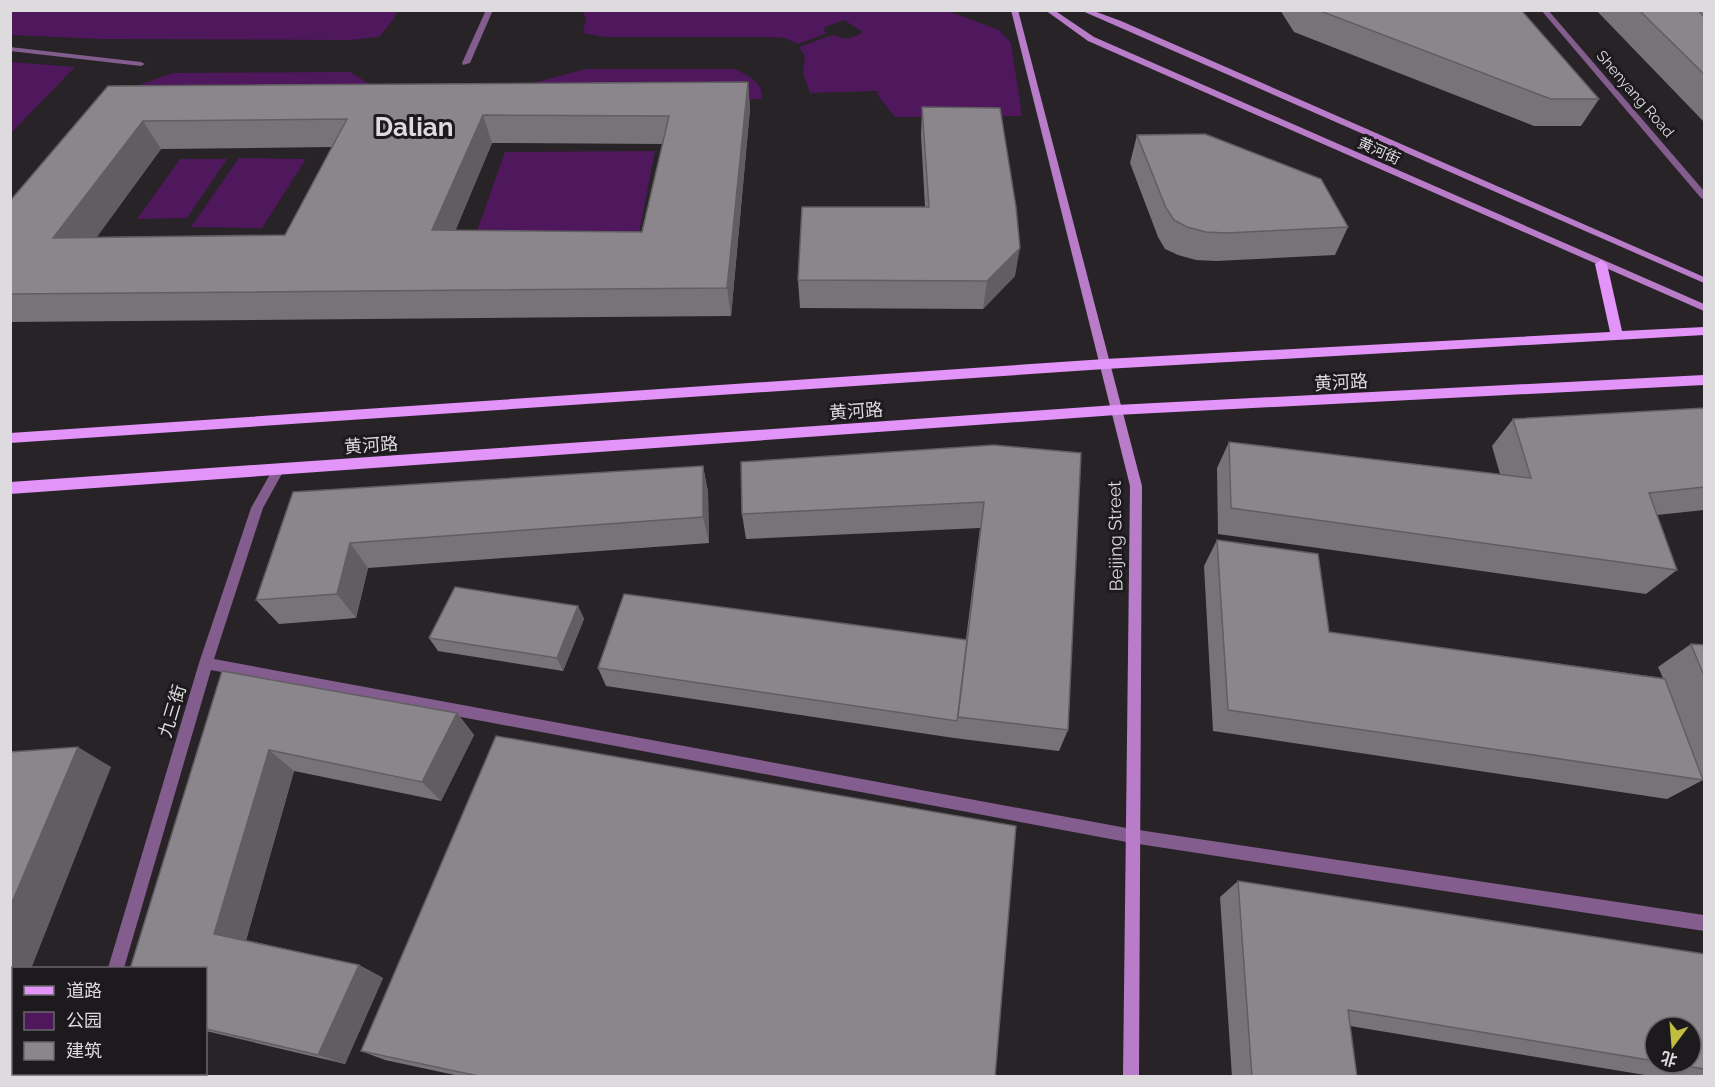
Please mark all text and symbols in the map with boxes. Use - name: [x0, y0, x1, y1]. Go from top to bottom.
- street label: Shenyang Road: [1592, 47, 1678, 141]
- district label: Dalian: [375, 112, 453, 142]
- street label: 黄河街: [1355, 134, 1403, 168]
- street label: 黄河路: [1313, 370, 1369, 394]
- street label: 黄河路: [828, 399, 884, 423]
- street label: 黄河路: [343, 433, 399, 457]
- street label: Beijing Street: [1104, 481, 1126, 591]
- street label: 九三街: [154, 682, 190, 740]
- legend: [12, 967, 207, 1075]
- text: 道路: [66, 980, 102, 1001]
- text: 公园: [66, 1010, 102, 1031]
- north arrow: [1643, 1015, 1703, 1075]
- text: 建筑: [66, 1040, 102, 1061]
- text: 北: [1659, 1048, 1679, 1070]

